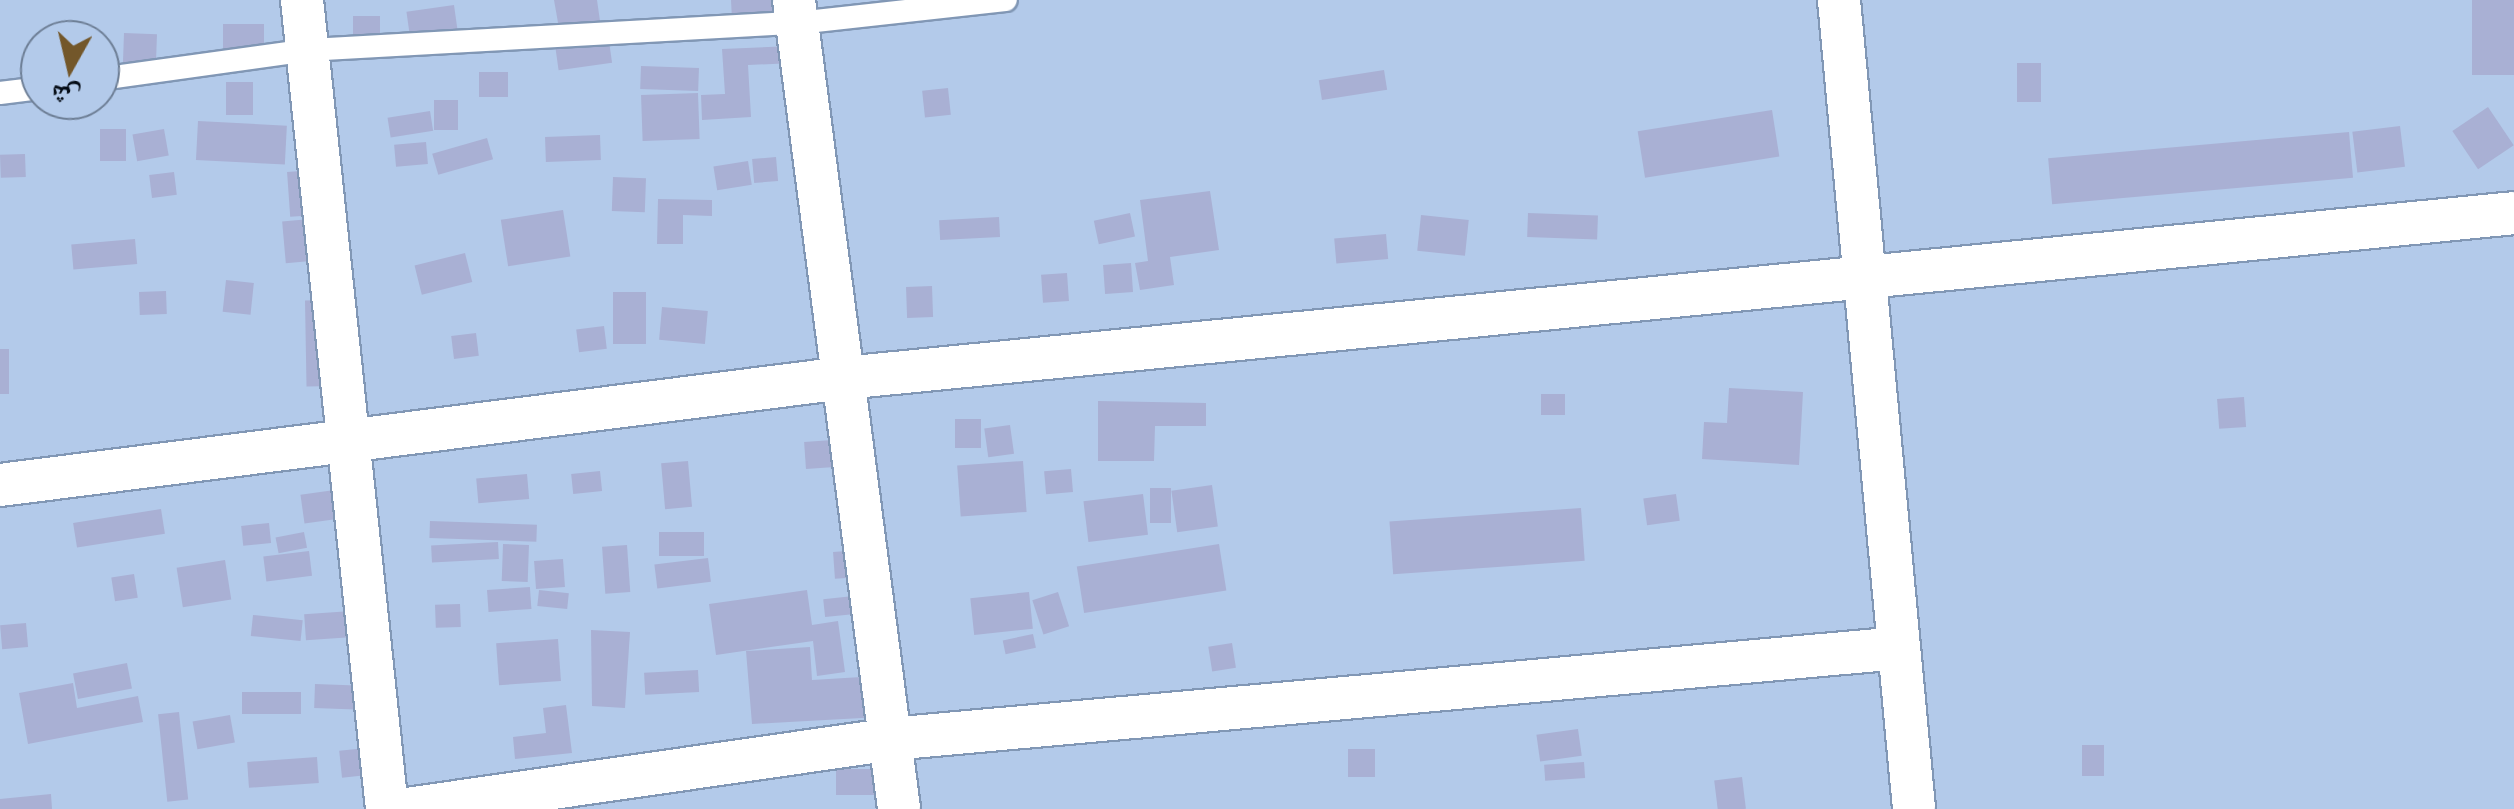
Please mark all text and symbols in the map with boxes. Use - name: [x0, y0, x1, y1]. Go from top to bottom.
- north arrow: [20, 20, 120, 120]
- text: ش: [49, 77, 83, 119]

